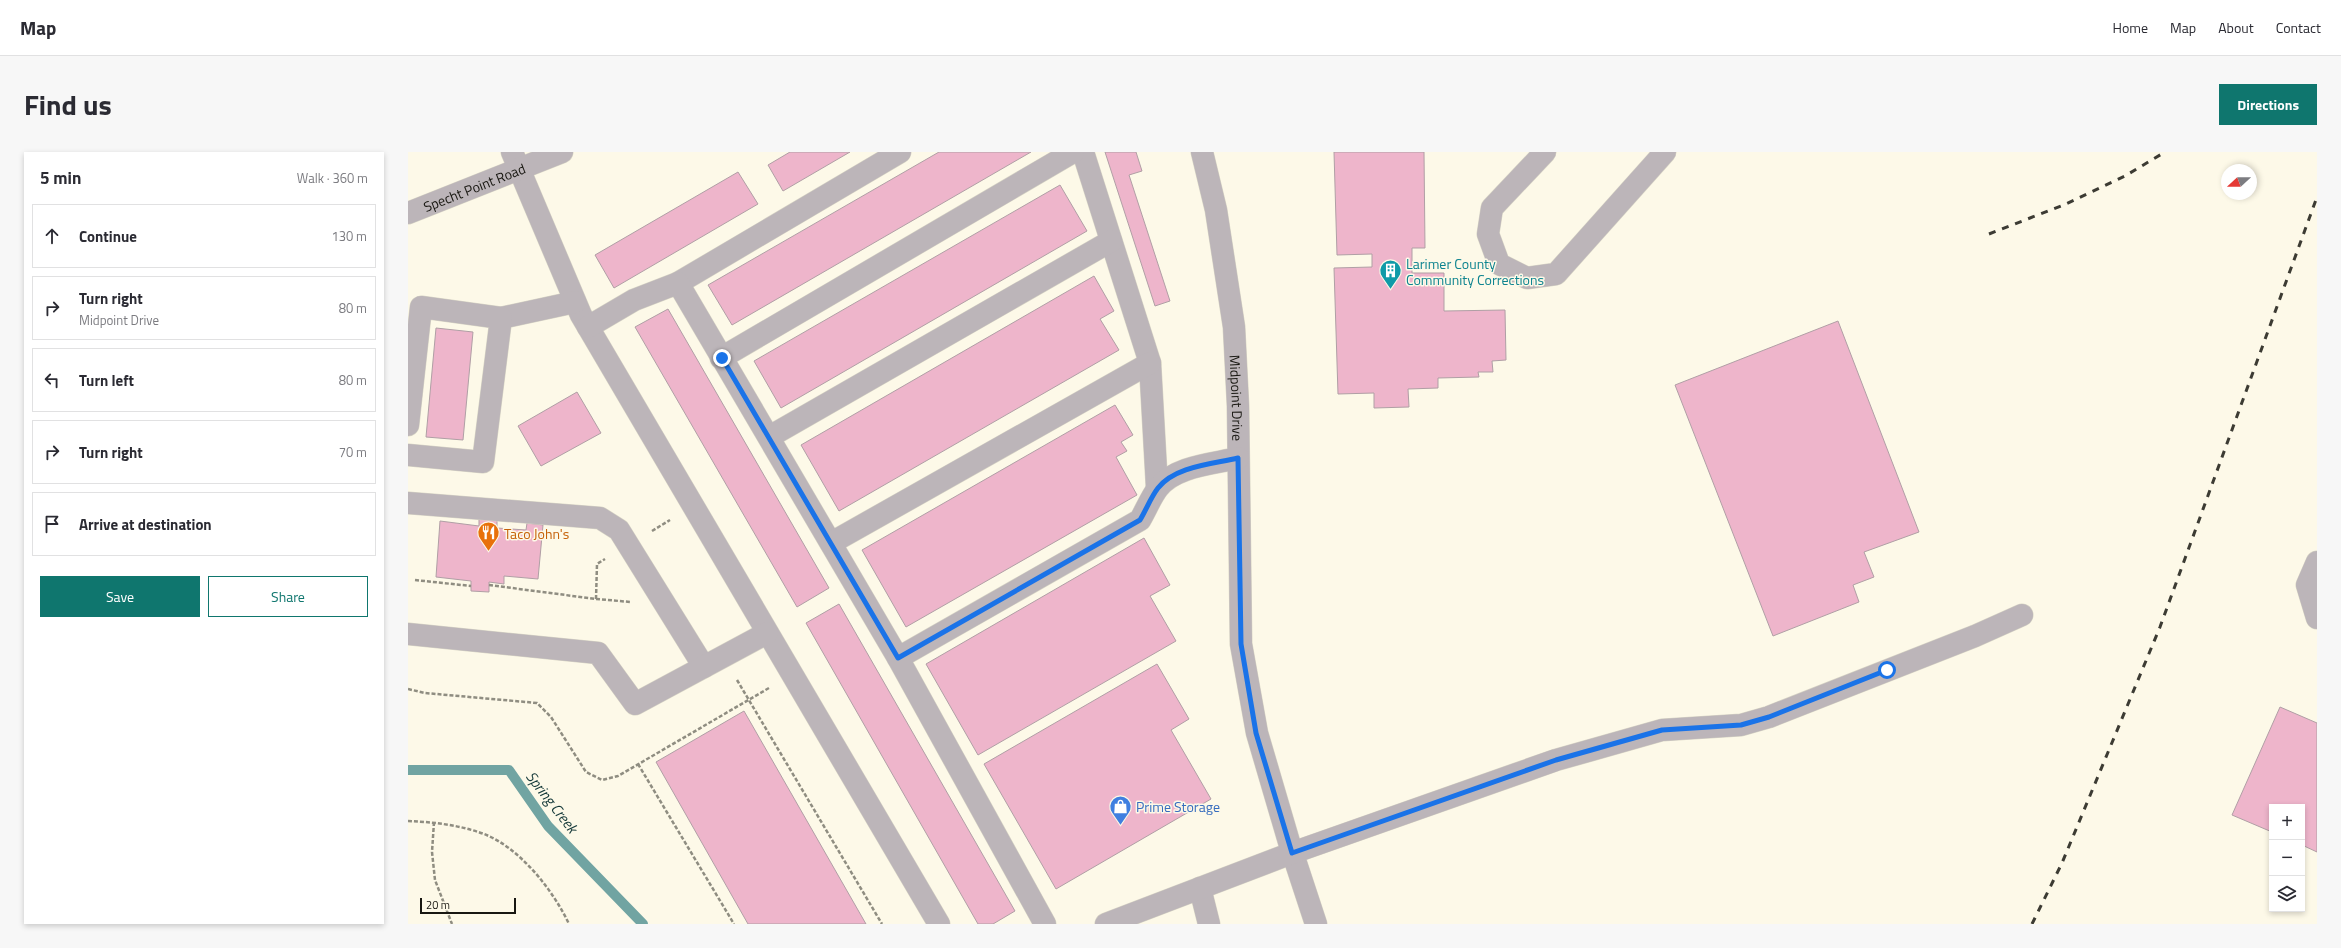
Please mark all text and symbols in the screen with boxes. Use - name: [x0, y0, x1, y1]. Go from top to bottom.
- text: Map: [20, 13, 56, 42]
- text: Home: [2113, 17, 2148, 38]
- text: Map: [2170, 17, 2196, 38]
- text: About: [2218, 17, 2254, 38]
- text: Contact: [2276, 17, 2321, 38]
- text: Find us: [24, 83, 112, 126]
- button: Directions: [2219, 84, 2317, 125]
- street label: Specht Point Road: [420, 157, 528, 217]
- north arrow: [2221, 164, 2257, 200]
- text: 5 min: [40, 165, 81, 191]
- text: Walk · 360 m: [297, 168, 368, 188]
- icon: ahead: [41, 225, 63, 247]
- text: Continue: [79, 225, 137, 248]
- text: 130 m: [331, 226, 367, 246]
- place label: Larimer County Community Corrections: [1406, 253, 1544, 290]
- building icon: Larimer County Community Corrections: [1377, 258, 1403, 291]
- text: Turn right: [79, 287, 143, 310]
- icon: right: [41, 297, 63, 319]
- text: 80 m: [339, 298, 367, 318]
- text: Midpoint Drive: [79, 310, 159, 330]
- route end: [713, 349, 731, 367]
- street label: Midpoint Drive: [1225, 354, 1249, 441]
- icon: left: [41, 369, 63, 391]
- text: Turn left: [79, 369, 134, 392]
- text: 80 m: [339, 370, 367, 390]
- icon: right: [41, 441, 63, 463]
- text: Turn right: [79, 441, 143, 464]
- text: 70 m: [339, 442, 367, 462]
- icon: arrive: [41, 513, 63, 535]
- text: Arrive at destination: [79, 513, 212, 536]
- restaurant icon: Taco John's: [476, 520, 502, 553]
- place label: Taco John's: [504, 523, 569, 544]
- button: Save: [40, 576, 200, 617]
- button: Share: [208, 576, 368, 617]
- route start: [1878, 661, 1896, 679]
- water label: Spring Creek: [520, 766, 585, 840]
- shop icon: Prime Storage: [1107, 793, 1133, 826]
- place label: Prime Storage: [1136, 796, 1220, 817]
- map controls: [2269, 804, 2305, 912]
- button: +: [2269, 804, 2305, 840]
- button: −: [2269, 840, 2305, 876]
- button: layers: [2269, 876, 2305, 912]
- scale bar: [420, 896, 516, 915]
- text: 20 m: [426, 897, 450, 913]

